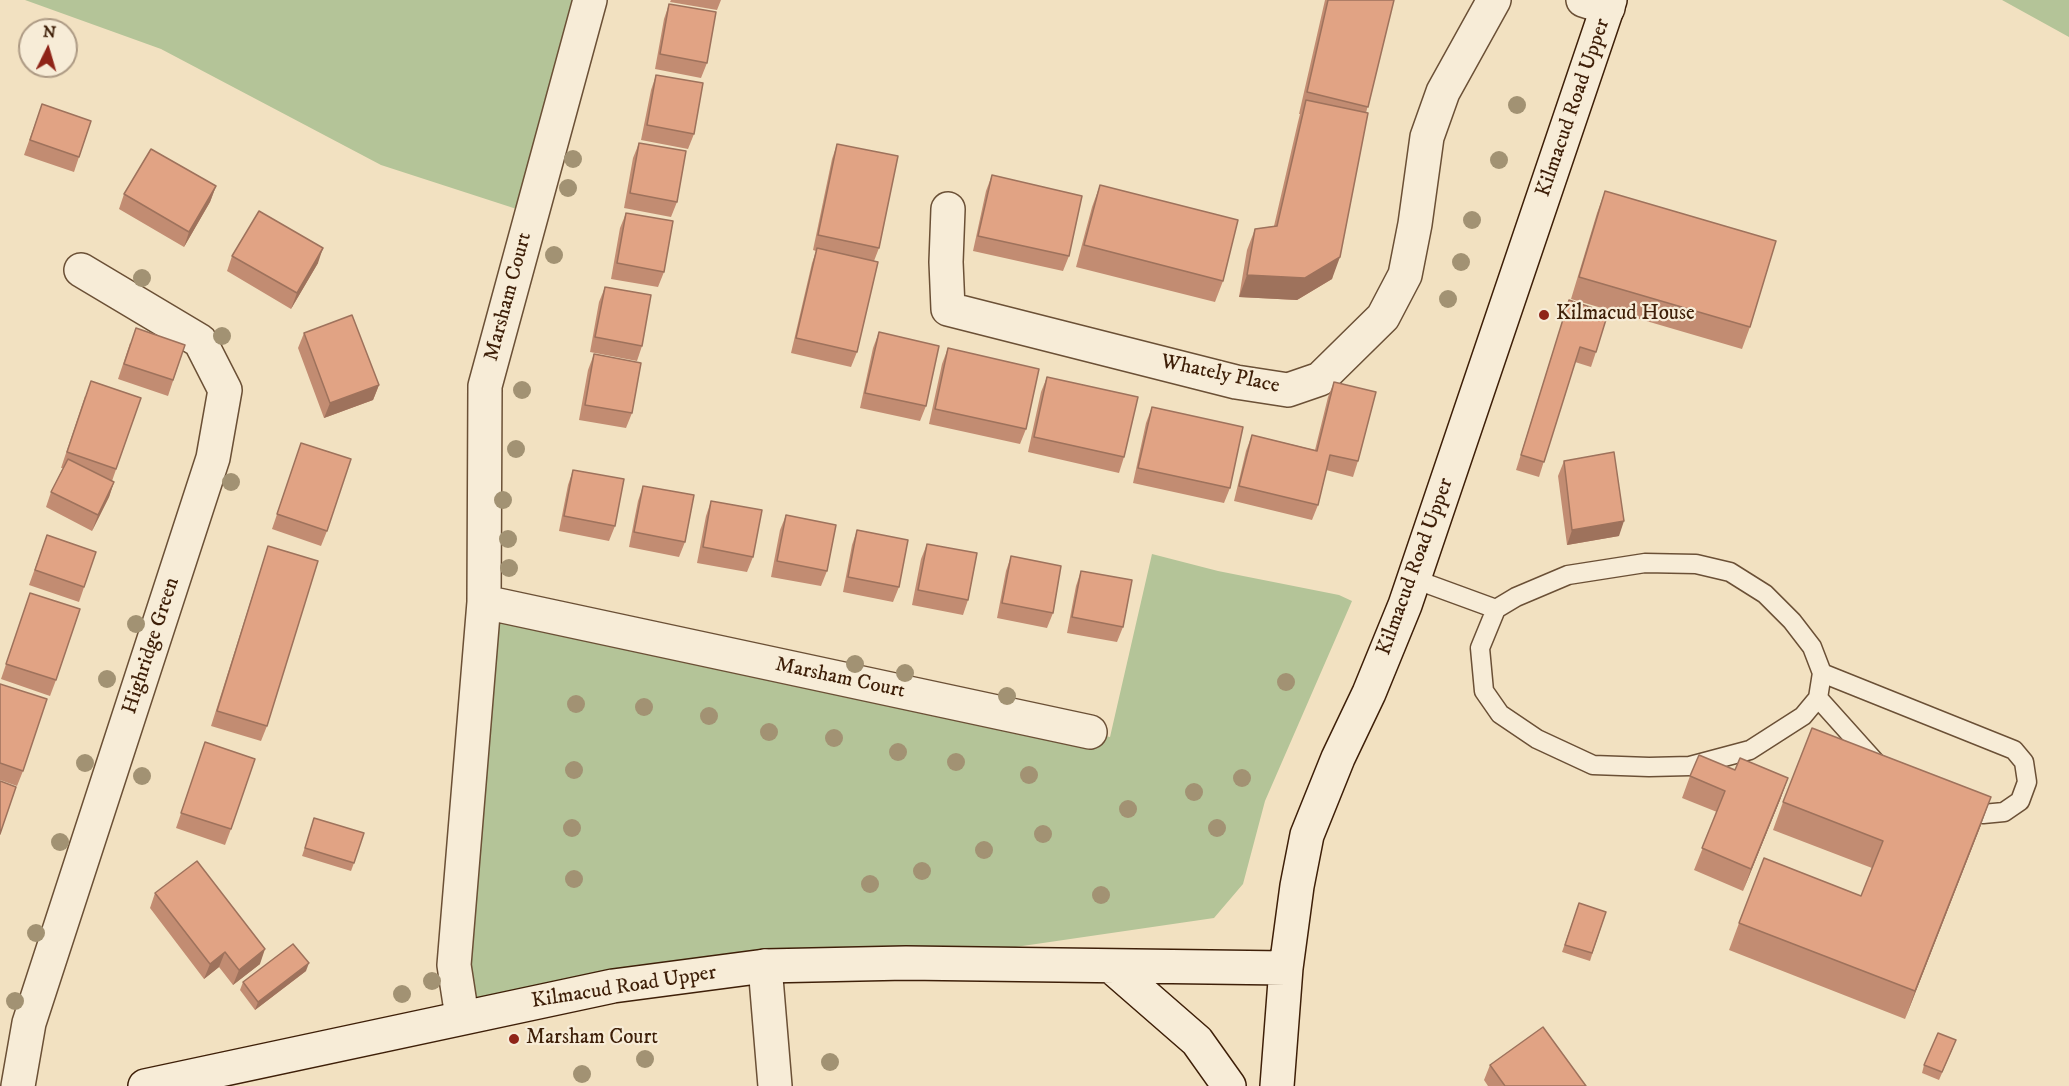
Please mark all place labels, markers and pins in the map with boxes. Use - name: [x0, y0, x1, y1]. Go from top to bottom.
- place label: Kilmacud House: [1556, 302, 1695, 328]
- marker: Kilmacud House: [1537, 308, 1551, 322]
- place label: Marsham Court: [526, 1026, 658, 1052]
- marker: Marsham Court: [507, 1032, 521, 1046]

